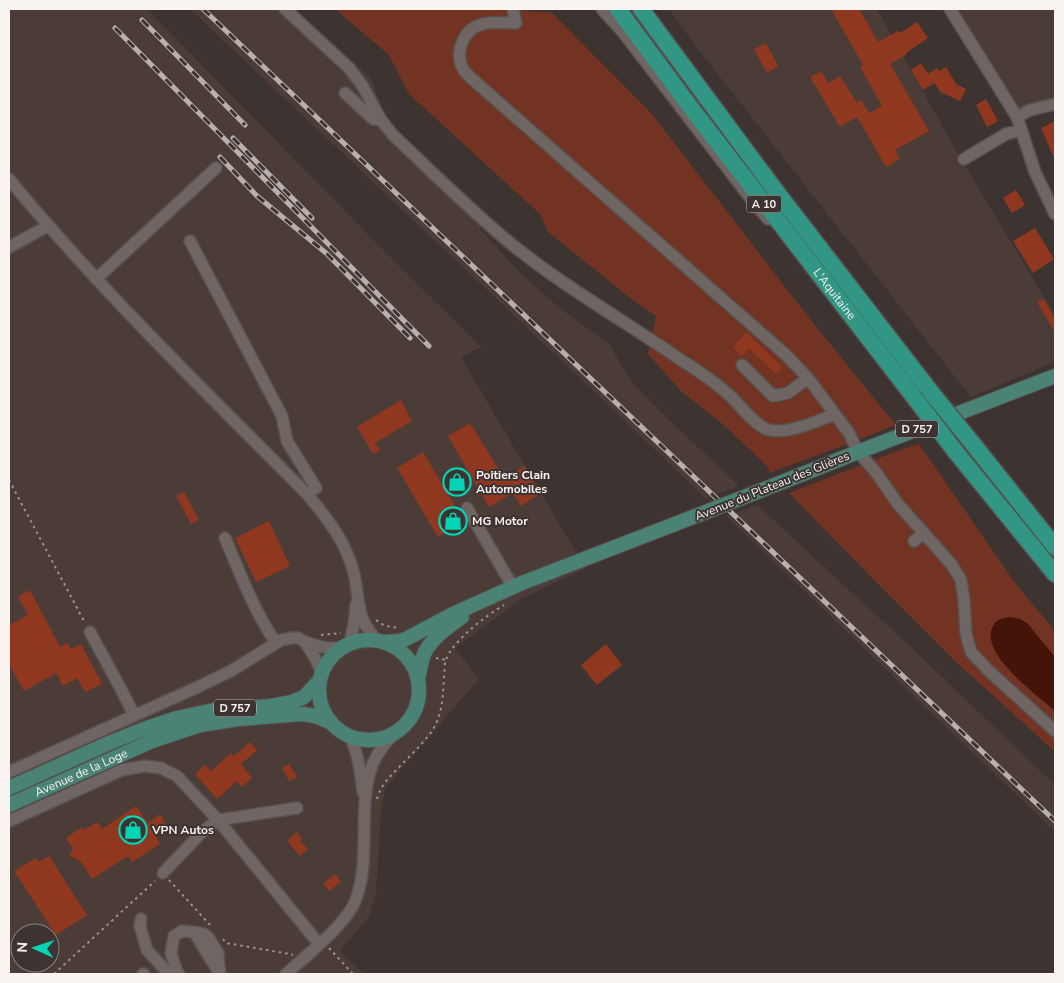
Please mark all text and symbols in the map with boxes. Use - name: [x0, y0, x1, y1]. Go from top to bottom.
- road number: A 10: [746, 195, 782, 212]
- street label: L'Aquitaine: [810, 265, 860, 323]
- road number: D 757: [896, 420, 938, 438]
- street label: Avenue du Plateau des Glières: [693, 448, 852, 524]
- shop icon: Poitiers Clain Automobiles: [442, 467, 472, 497]
- place label: Poitiers Clain Automobiles: [476, 467, 550, 497]
- shop icon: MG Motor: [438, 506, 468, 536]
- place label: MG Motor: [472, 513, 528, 529]
- road number: D 757: [214, 700, 256, 716]
- street label: Avenue de la Loge: [32, 745, 130, 800]
- shop icon: VPN Autos: [118, 815, 148, 845]
- place label: VPN Autos: [151, 822, 214, 838]
- north arrow: [10, 923, 60, 973]
- text: N: [13, 942, 32, 953]

